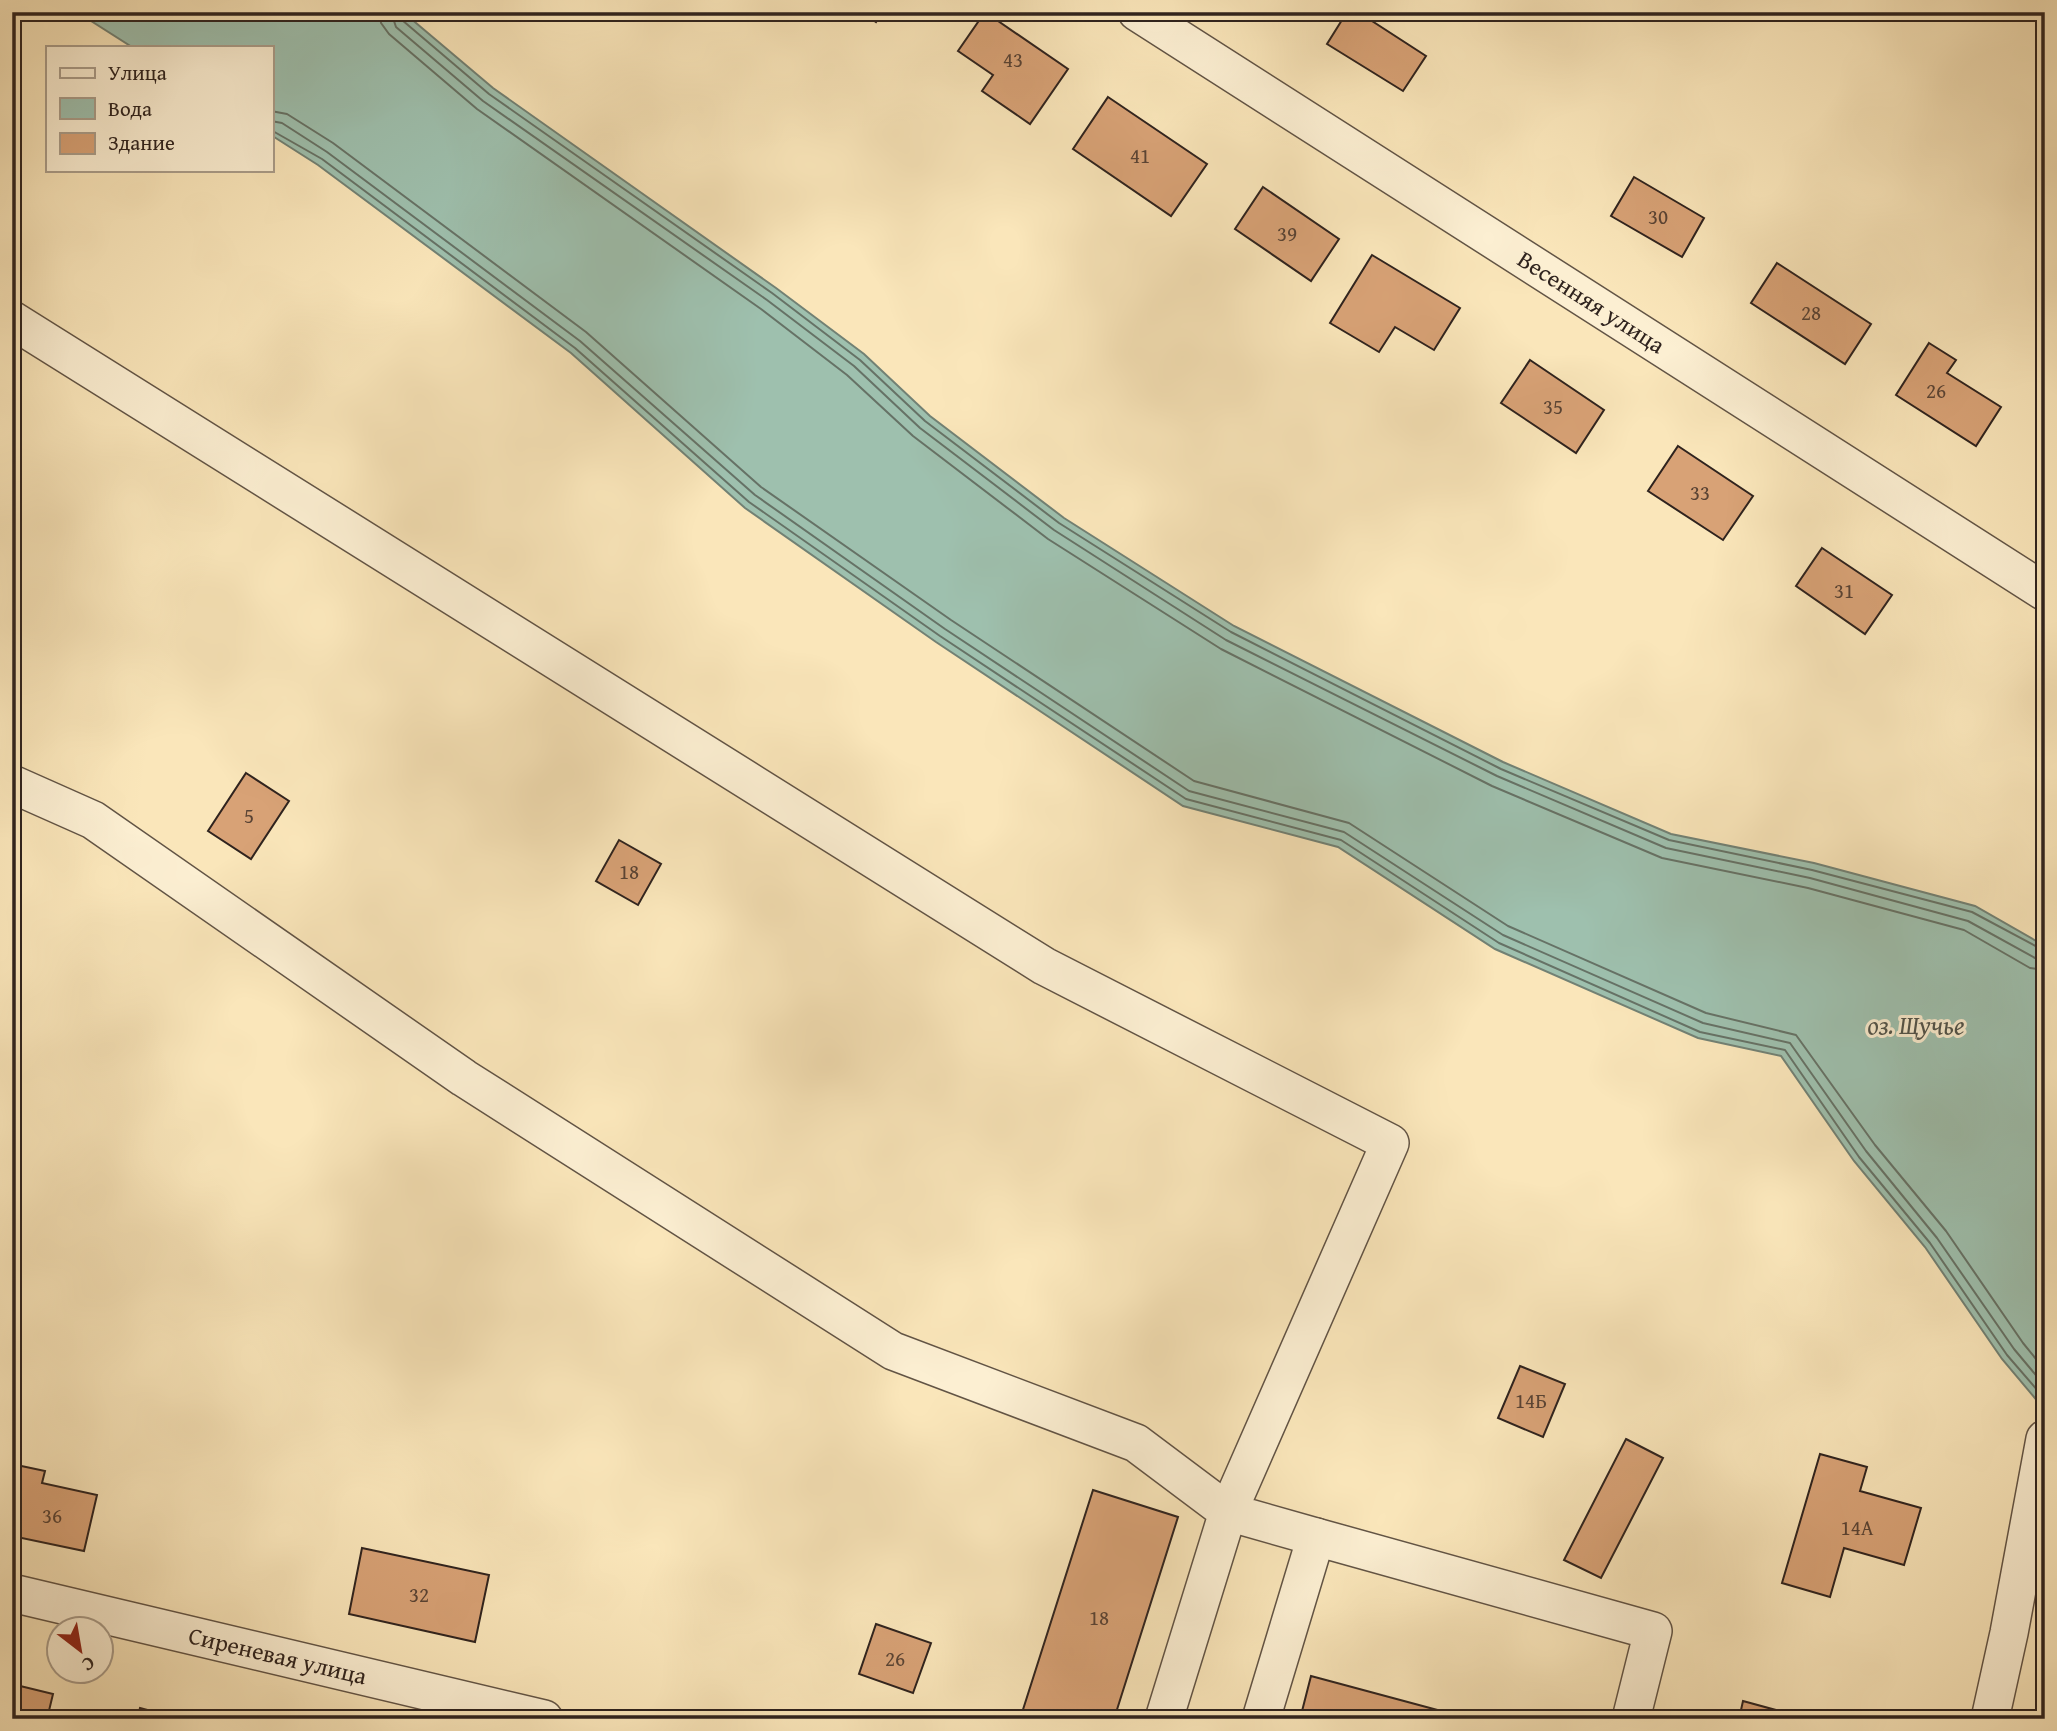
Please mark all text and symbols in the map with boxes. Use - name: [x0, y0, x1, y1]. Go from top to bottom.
- house number: 43: [1003, 44, 1023, 75]
- legend: [46, 46, 273, 172]
- text: Улица: [108, 57, 167, 88]
- text: Вода: [108, 93, 152, 124]
- text: Здание: [108, 127, 175, 158]
- house number: 41: [1130, 140, 1150, 171]
- house number: 30: [1648, 201, 1668, 232]
- house number: 39: [1277, 218, 1297, 249]
- street label: Весенняя улица: [1511, 241, 1673, 362]
- house number: 28: [1801, 297, 1821, 328]
- house number: 26: [1926, 375, 1946, 406]
- house number: 35: [1543, 391, 1563, 422]
- house number: 33: [1690, 477, 1710, 508]
- house number: 31: [1834, 575, 1854, 606]
- house number: 5: [244, 800, 254, 831]
- house number: 18: [619, 856, 639, 887]
- water label: оз. Щучье: [1868, 1005, 1964, 1044]
- house number: 14Б: [1515, 1385, 1547, 1416]
- house number: 36: [42, 1500, 62, 1531]
- house number: 14А: [1841, 1512, 1874, 1543]
- house number: 32: [409, 1579, 429, 1610]
- house number: 18: [1089, 1602, 1109, 1633]
- north arrow: [46, 1616, 116, 1686]
- street label: Сиреневая улица: [185, 1617, 371, 1694]
- house number: 26: [885, 1643, 905, 1674]
- text: С: [77, 1650, 101, 1679]

